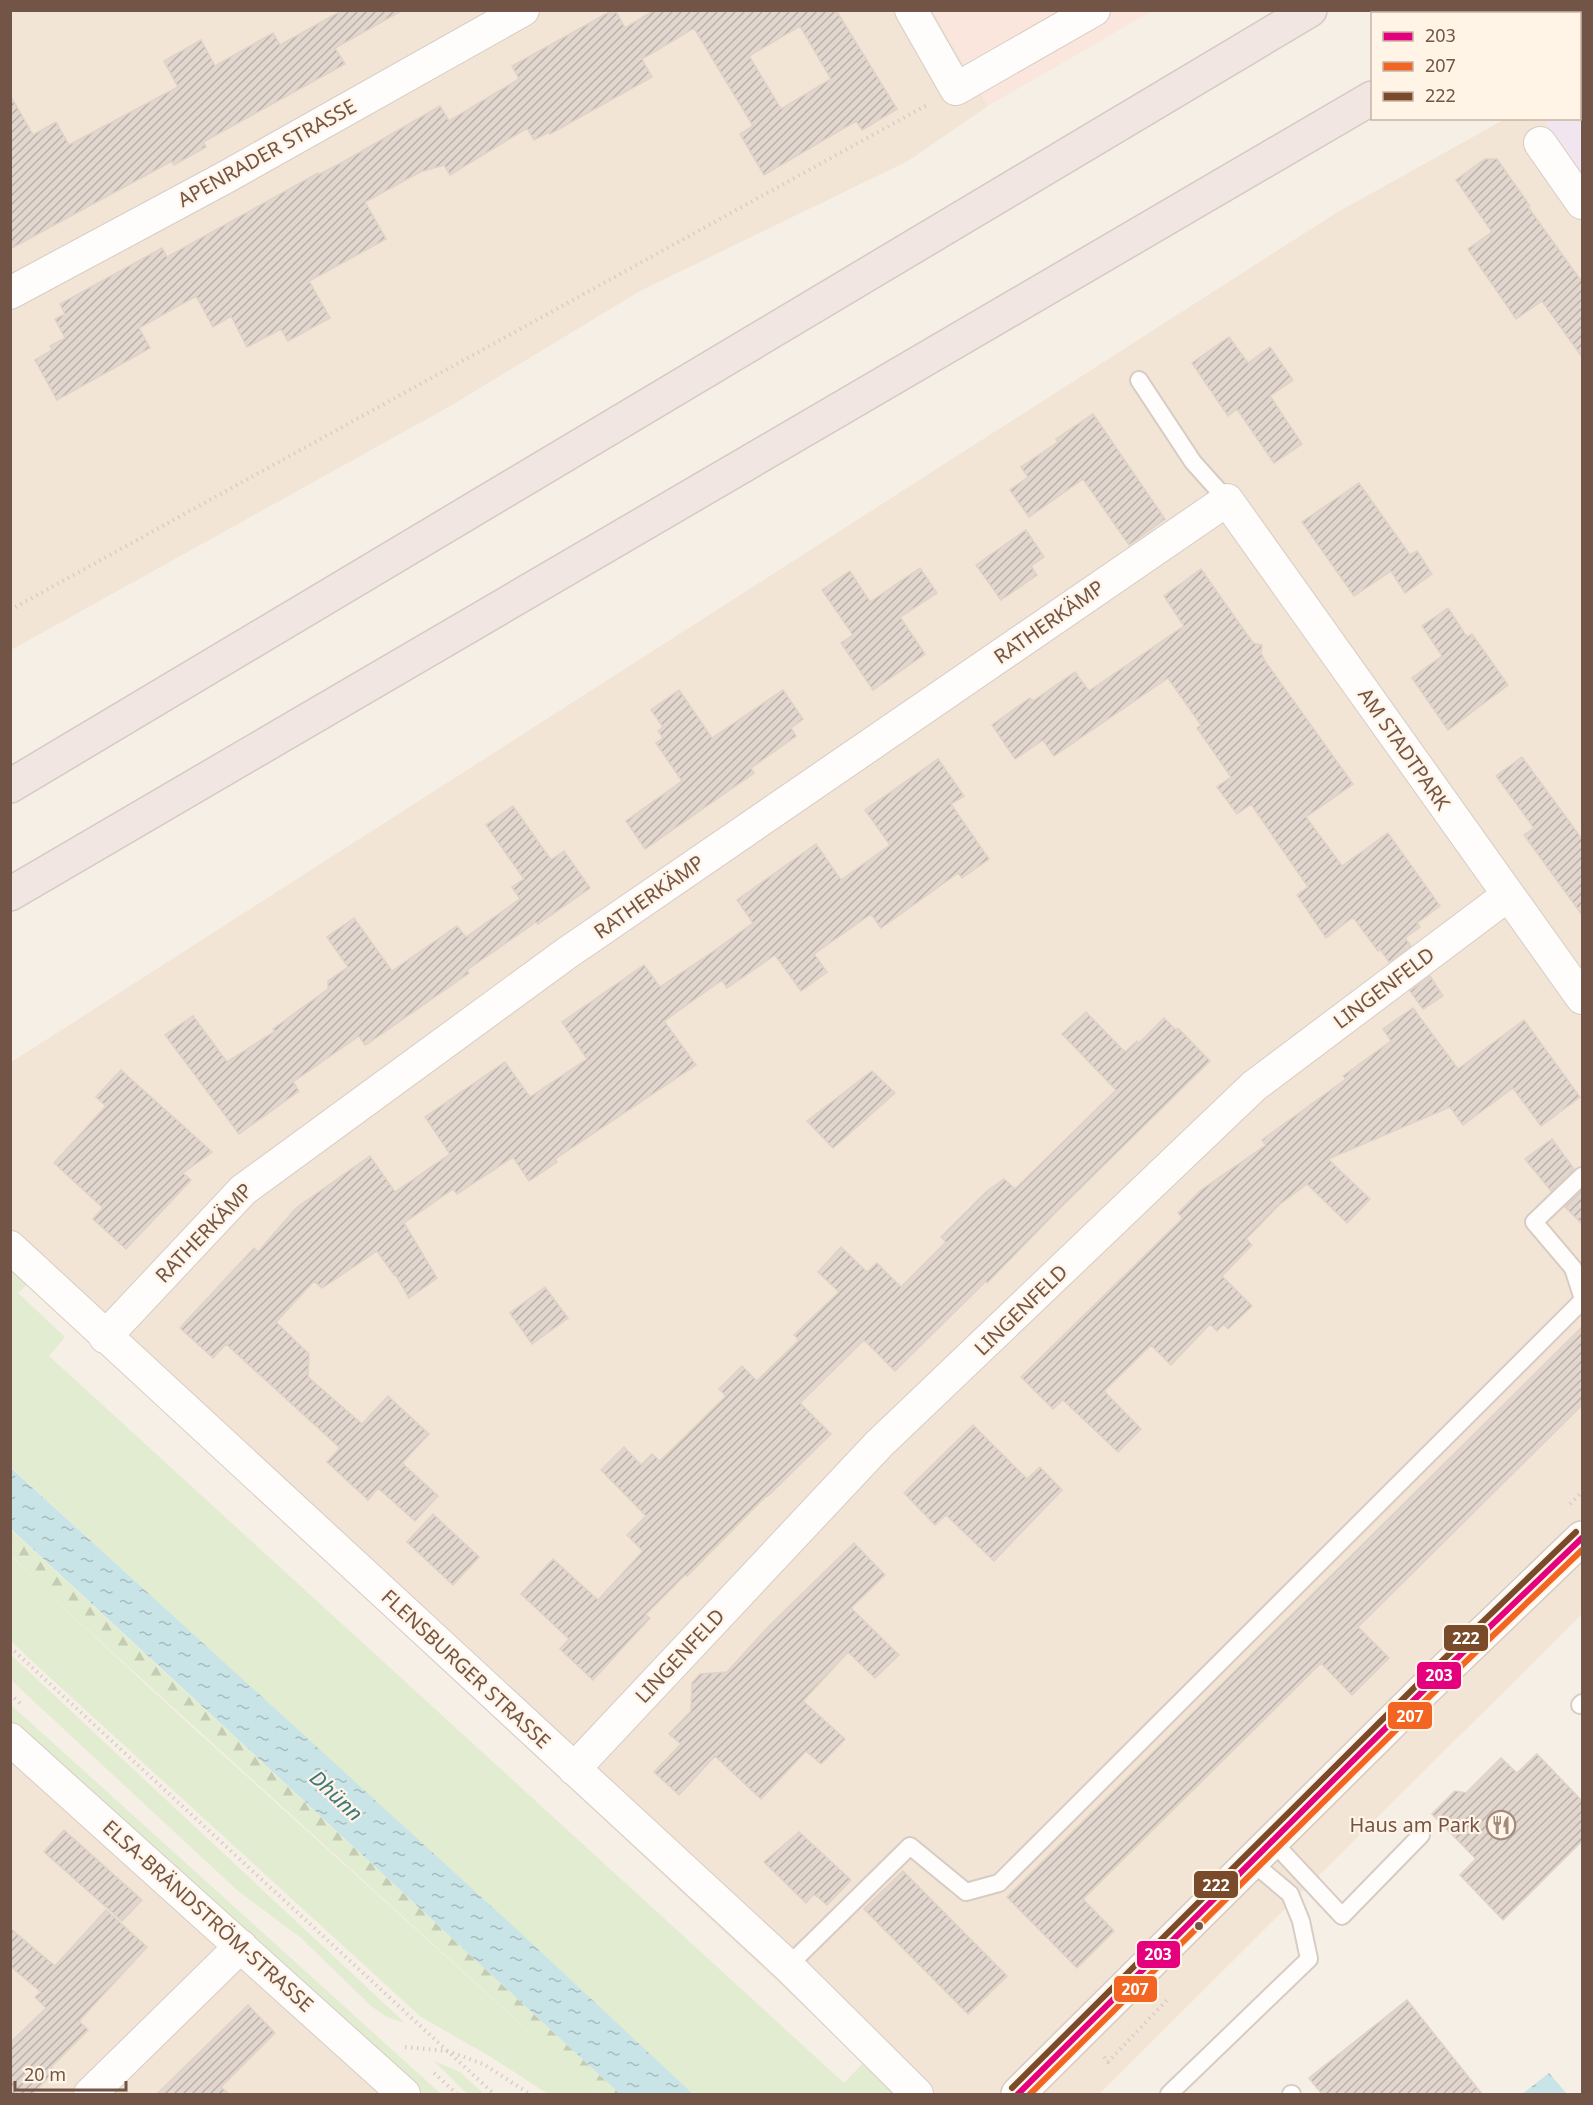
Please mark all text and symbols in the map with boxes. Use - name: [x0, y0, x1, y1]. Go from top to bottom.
- legend: [1371, 12, 1581, 120]
- text: 203: [1425, 23, 1456, 47]
- text: 207: [1425, 53, 1456, 77]
- text: 222: [1425, 83, 1456, 107]
- street label: APENRADER STRASSE: [173, 92, 361, 213]
- street label: RATHERKÄMP: [988, 574, 1109, 670]
- street label: AM STADTPARK: [1352, 682, 1457, 816]
- street label: RATHERKÄMP: [588, 849, 709, 945]
- street label: LINGENFELD: [1328, 941, 1440, 1034]
- street label: RATHERKÄMP: [149, 1177, 258, 1288]
- street label: LINGENFELD: [968, 1258, 1073, 1361]
- street label: FLENSBURGER STRASSE: [376, 1583, 557, 1754]
- street label: LINGENFELD: [629, 1603, 730, 1709]
- line badge: 222: [1443, 1624, 1489, 1652]
- text: 222: [1452, 1627, 1480, 1649]
- line badge: 203: [1416, 1661, 1462, 1690]
- text: 203: [1425, 1664, 1453, 1686]
- line badge: 207: [1387, 1701, 1433, 1730]
- text: 207: [1396, 1705, 1424, 1727]
- water label: Dhünn: [304, 1764, 369, 1827]
- restaurant icon: Haus am Park: [1485, 1809, 1517, 1841]
- place label: Haus am Park: [1349, 1811, 1480, 1838]
- street label: ELSA-BRÄNDSTRÖM-STRASSE: [97, 1814, 320, 2018]
- line badge: 222: [1193, 1870, 1239, 1899]
- text: 222: [1202, 1874, 1230, 1896]
- unlabelled marker: [1193, 1920, 1205, 1932]
- line badge: 203: [1136, 1940, 1181, 1969]
- text: 203: [1144, 1943, 1172, 1965]
- line badge: 207: [1113, 1975, 1158, 2003]
- text: 207: [1121, 1978, 1149, 2000]
- scale bar: [15, 2054, 126, 2092]
- text: 20 m: [24, 2062, 66, 2086]

